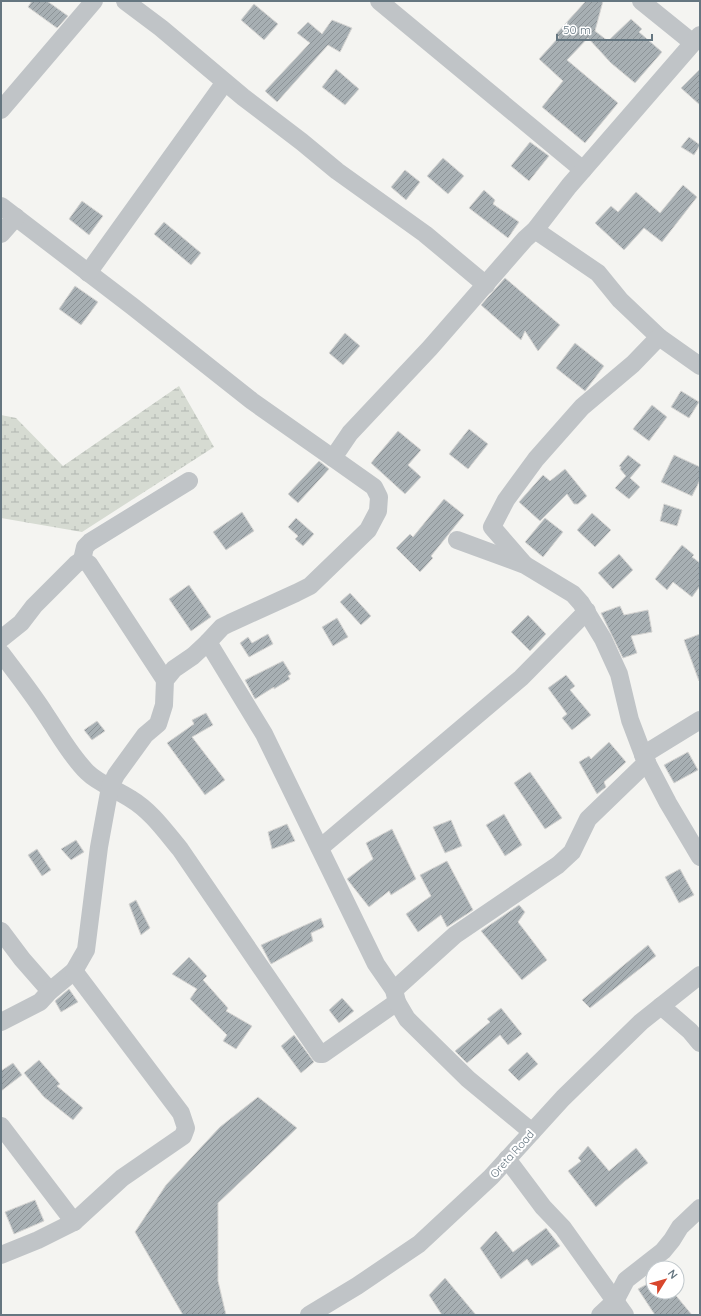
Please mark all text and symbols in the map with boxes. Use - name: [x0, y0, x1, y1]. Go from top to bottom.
- scale bar: [557, 16, 652, 42]
- text: 50 m: [563, 22, 591, 37]
- street label: Oreta Road: [487, 1127, 537, 1181]
- north arrow: [645, 1260, 685, 1300]
- text: N: [665, 1267, 681, 1281]

